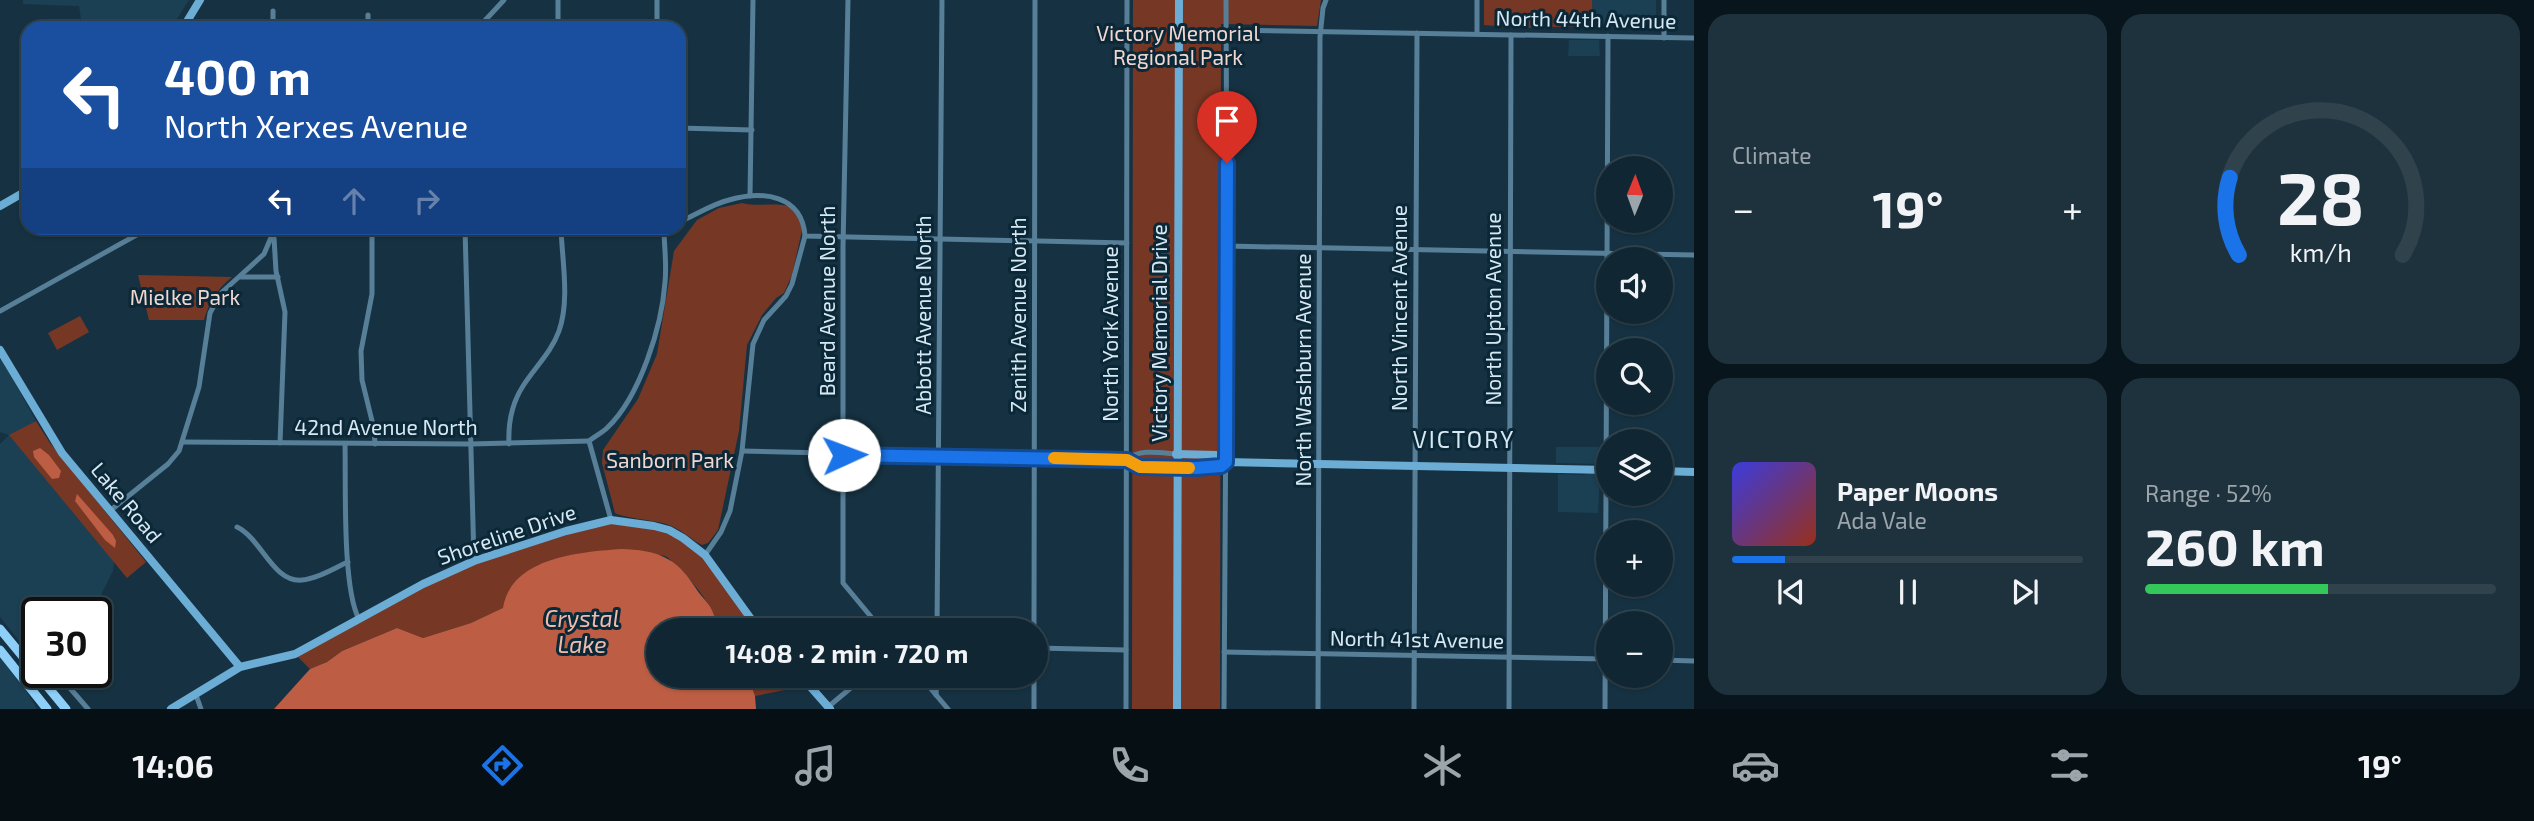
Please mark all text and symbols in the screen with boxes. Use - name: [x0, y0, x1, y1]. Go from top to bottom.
- street label: North 44th Avenue: [1496, 4, 1677, 33]
- park label: Victory Memorial Regional Park: [1096, 20, 1260, 69]
- text: 400 m: [164, 46, 311, 105]
- icon: left: [49, 49, 140, 140]
- pin: [1197, 91, 1257, 163]
- icon: arrive: [1208, 102, 1246, 140]
- text: North Xerxes Avenue: [164, 106, 468, 144]
- text: Climate: [1732, 141, 1812, 169]
- text: 28: [2277, 152, 2364, 240]
- north arrow: [1596, 156, 1673, 233]
- map controls: [1596, 156, 1673, 688]
- text: 19°: [1873, 176, 1944, 238]
- icon: left: [262, 182, 300, 220]
- icon: ahead: [335, 182, 373, 220]
- icon: right: [408, 182, 446, 220]
- text: −: [1732, 185, 1754, 231]
- text: +: [2062, 185, 2083, 231]
- street label: North Vincent Avenue: [1386, 205, 1411, 411]
- street label: Beard Avenue North: [814, 206, 839, 396]
- street label: North Upton Avenue: [1480, 213, 1505, 405]
- street label: Abbott Avenue North: [910, 215, 935, 415]
- street label: Zenith Avenue North: [1005, 217, 1030, 413]
- street label: Victory Memorial Drive: [1146, 224, 1171, 442]
- text: km/h: [2289, 237, 2352, 267]
- street label: North York Avenue: [1097, 246, 1122, 422]
- button: sound: [1596, 247, 1673, 324]
- street label: North Washburn Avenue: [1290, 254, 1315, 486]
- park label: Mielke Park: [130, 284, 241, 309]
- button: search: [1596, 338, 1673, 415]
- street label: 42nd Avenue North: [294, 414, 478, 439]
- position arrow: [807, 418, 881, 492]
- district label: VICTORY: [1413, 425, 1515, 453]
- button: layers: [1596, 429, 1673, 506]
- park label: Sanborn Park: [606, 447, 734, 472]
- street label: Lake Road: [86, 457, 168, 547]
- text: Paper Moons: [1837, 475, 1998, 506]
- text: Range · 52%: [2145, 479, 2272, 507]
- street label: Shoreline Drive: [434, 498, 579, 569]
- text: Ada Vale: [1837, 506, 1927, 534]
- text: 260 km: [2145, 514, 2325, 576]
- button: +: [1596, 520, 1673, 597]
- icon: previous: [1772, 573, 1810, 611]
- icon: pause: [1889, 573, 1927, 611]
- icon: next: [2006, 573, 2044, 611]
- speed limit sign: 30: [21, 597, 112, 688]
- water label: Crystal Lake: [545, 604, 619, 658]
- button: −: [1596, 611, 1673, 688]
- street label: North 41st Avenue: [1330, 624, 1504, 653]
- text: 14:08 · 2 min · 720 m: [726, 637, 968, 668]
- icon: directions: [478, 741, 527, 790]
- icon: music: [791, 741, 840, 790]
- icon: phone: [1105, 741, 1154, 790]
- icon: climate: [1418, 741, 1467, 790]
- icon: car: [1731, 741, 1780, 790]
- icon: filters: [2045, 741, 2094, 790]
- text: 14:06: [132, 746, 214, 784]
- text: 19°: [2358, 746, 2402, 784]

